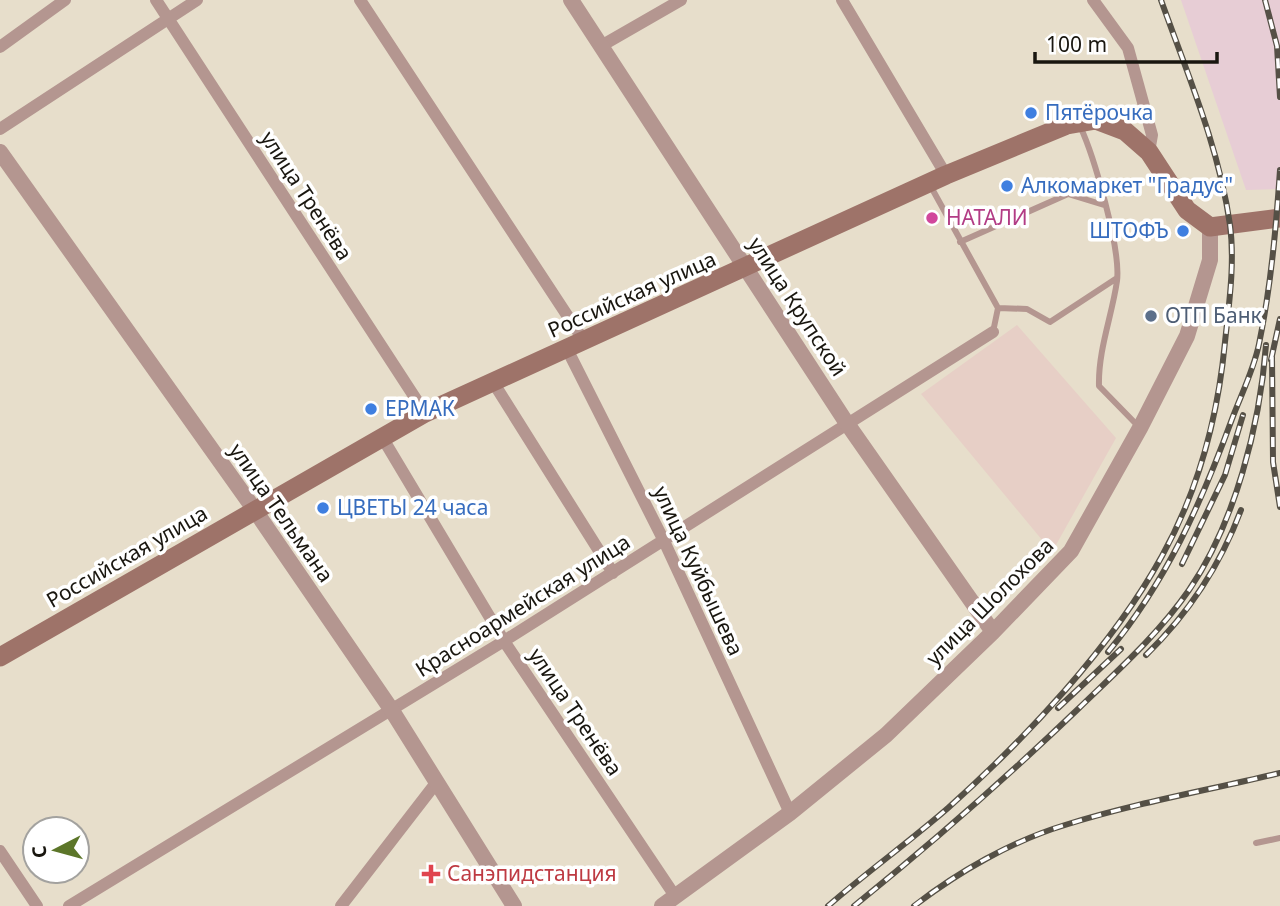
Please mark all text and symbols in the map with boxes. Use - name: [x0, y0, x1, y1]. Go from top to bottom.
- scale bar: [1035, 21, 1217, 65]
- text: 100 m: [1046, 30, 1107, 58]
- place label: Пятёрочка: [1045, 98, 1153, 126]
- marker: Пятёрочка: [1023, 105, 1039, 121]
- street label: улица Тренёва: [255, 126, 359, 265]
- place label: Алкомаркет "Градус": [1021, 171, 1233, 199]
- marker: Алкомаркет "Градус": [999, 178, 1015, 194]
- place label: НАТАЛИ: [946, 203, 1028, 231]
- marker: НАТАЛИ: [924, 210, 940, 226]
- place label: ШТОФЪ: [1089, 216, 1169, 244]
- marker: ШТОФЪ: [1175, 223, 1191, 239]
- street label: улица Крупской: [742, 232, 853, 381]
- street label: Российская улица: [543, 244, 720, 344]
- place label: ОТП Банк: [1165, 301, 1262, 329]
- marker: ОТП Банк: [1143, 308, 1159, 324]
- place label: ЕРМАК: [385, 394, 455, 422]
- marker: ЕРМАК: [363, 401, 379, 417]
- street label: улица Тельмана: [223, 437, 340, 587]
- street label: улица Куйбышева: [647, 481, 750, 660]
- place label: ЦВЕТЫ 24 часа: [337, 493, 488, 521]
- street label: Российская улица: [41, 499, 212, 614]
- marker: ЦВЕТЫ 24 часа: [315, 500, 331, 516]
- street label: Красноармейская улица: [410, 527, 635, 683]
- street label: улица Шолохова: [919, 531, 1059, 671]
- street label: улица Тренёва: [523, 642, 629, 781]
- north arrow: [21, 815, 91, 885]
- text: С: [26, 844, 53, 859]
- place label: Санэпидстанция: [447, 859, 617, 887]
- marker: Санэпидстанция: [421, 864, 441, 884]

